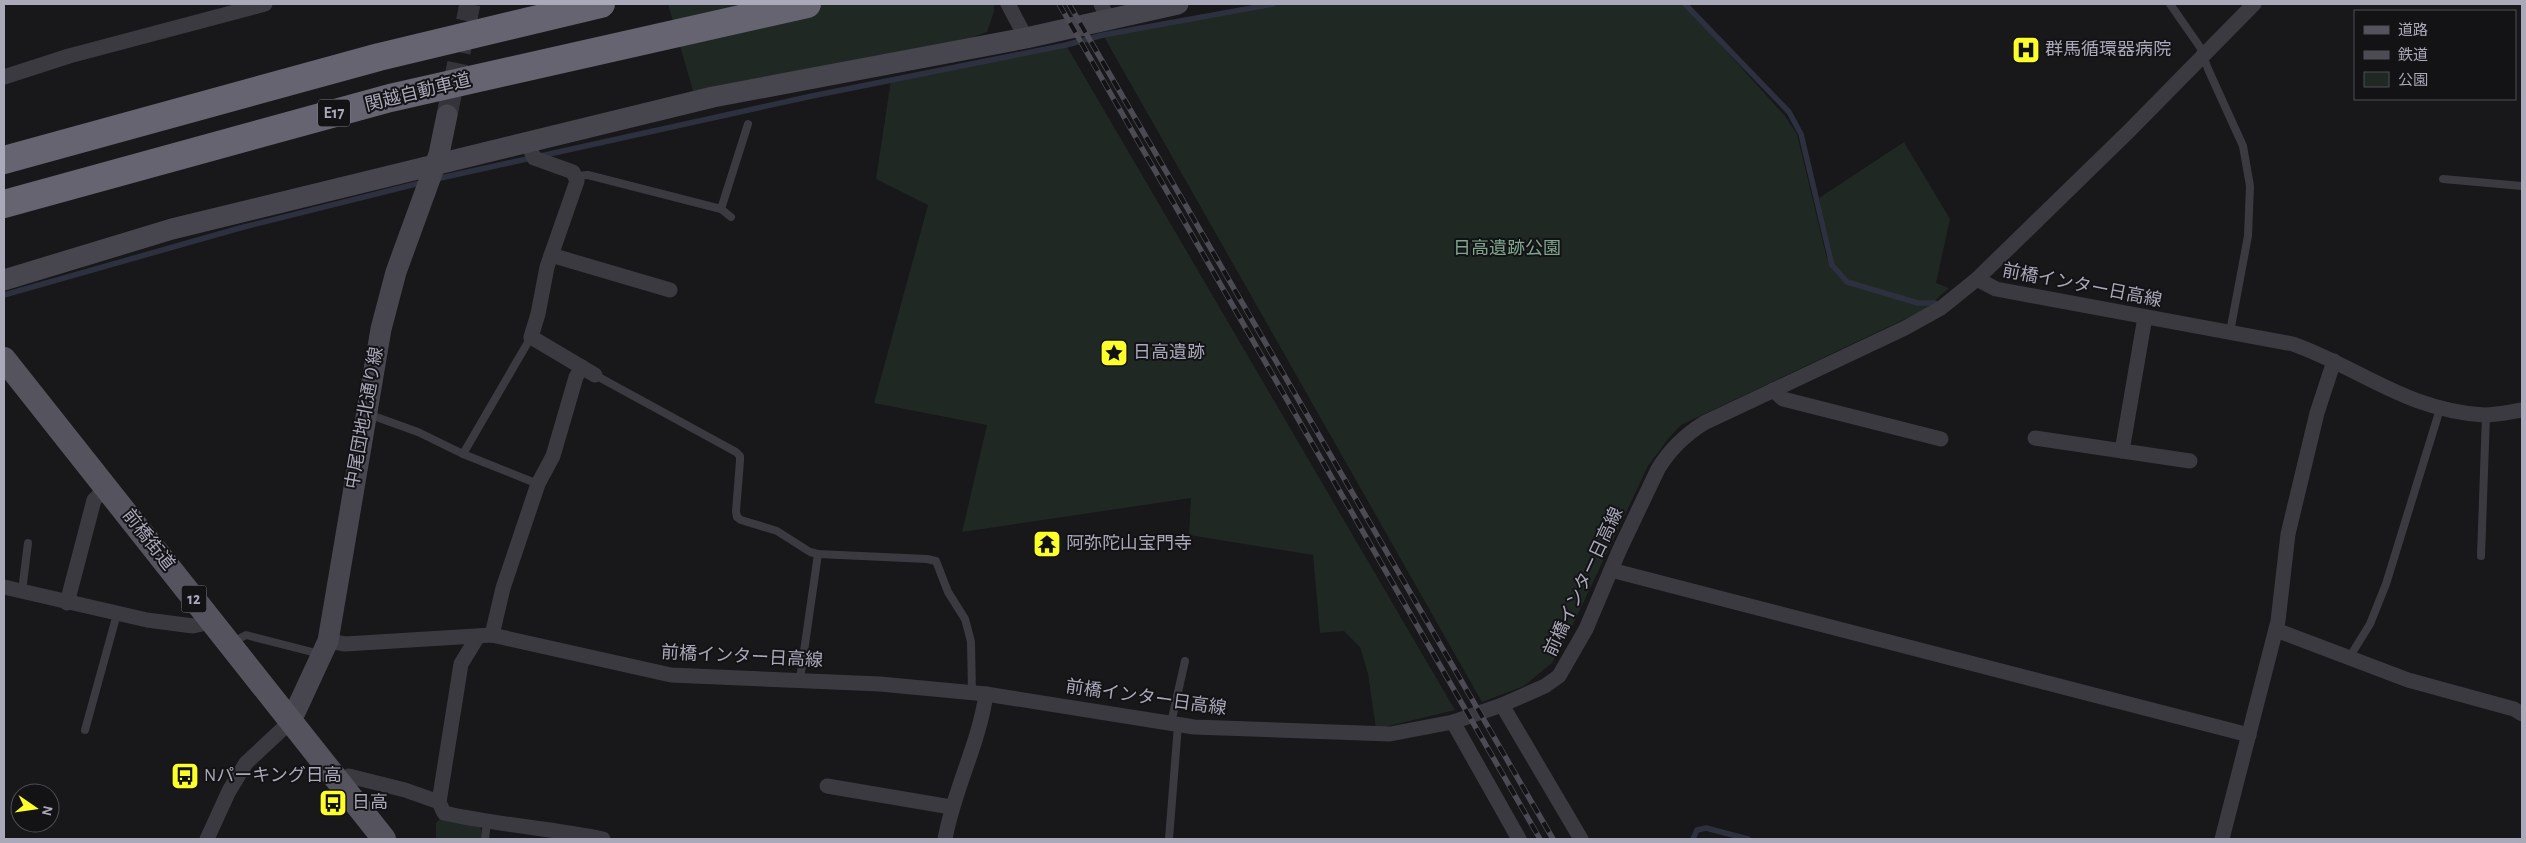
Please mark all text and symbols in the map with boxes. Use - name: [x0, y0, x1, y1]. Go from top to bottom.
- legend: [2354, 10, 2516, 100]
- text: 道路: [2398, 22, 2428, 38]
- hospital icon: 群馬循環器病院: [2011, 35, 2041, 65]
- place label: 群馬循環器病院: [2045, 39, 2171, 59]
- text: 鉄道: [2398, 47, 2428, 63]
- street label: 関越自動車道: [363, 69, 473, 115]
- text: 公園: [2398, 72, 2428, 88]
- road number: E17: [318, 100, 350, 126]
- park label: 日高遺跡公園: [1453, 239, 1561, 258]
- street label: 前橋インター日高線: [2001, 260, 2164, 310]
- place icon: 日高遺跡: [1099, 338, 1129, 368]
- place label: 日高遺跡: [1133, 343, 1205, 362]
- street label: 中尾団地北通り線: [342, 345, 386, 490]
- street label: 前橋インター日高線: [1540, 504, 1626, 659]
- street label: 前橋街道: [119, 505, 179, 574]
- temple icon: 阿弥陀山宝門寺: [1032, 529, 1062, 559]
- place label: 阿弥陀山宝門寺: [1066, 534, 1192, 553]
- road number: 12: [182, 586, 206, 612]
- street label: 前橋インター日高線: [661, 642, 823, 670]
- street label: 前橋インター日高線: [1065, 676, 1228, 718]
- bus stop icon: Nパーキング日高: [170, 761, 200, 791]
- place label: Nパーキング日高: [204, 765, 342, 785]
- north arrow: [10, 783, 60, 833]
- bus stop icon: 日高: [318, 788, 348, 818]
- place label: 日高: [352, 793, 388, 812]
- text: N: [39, 804, 55, 817]

